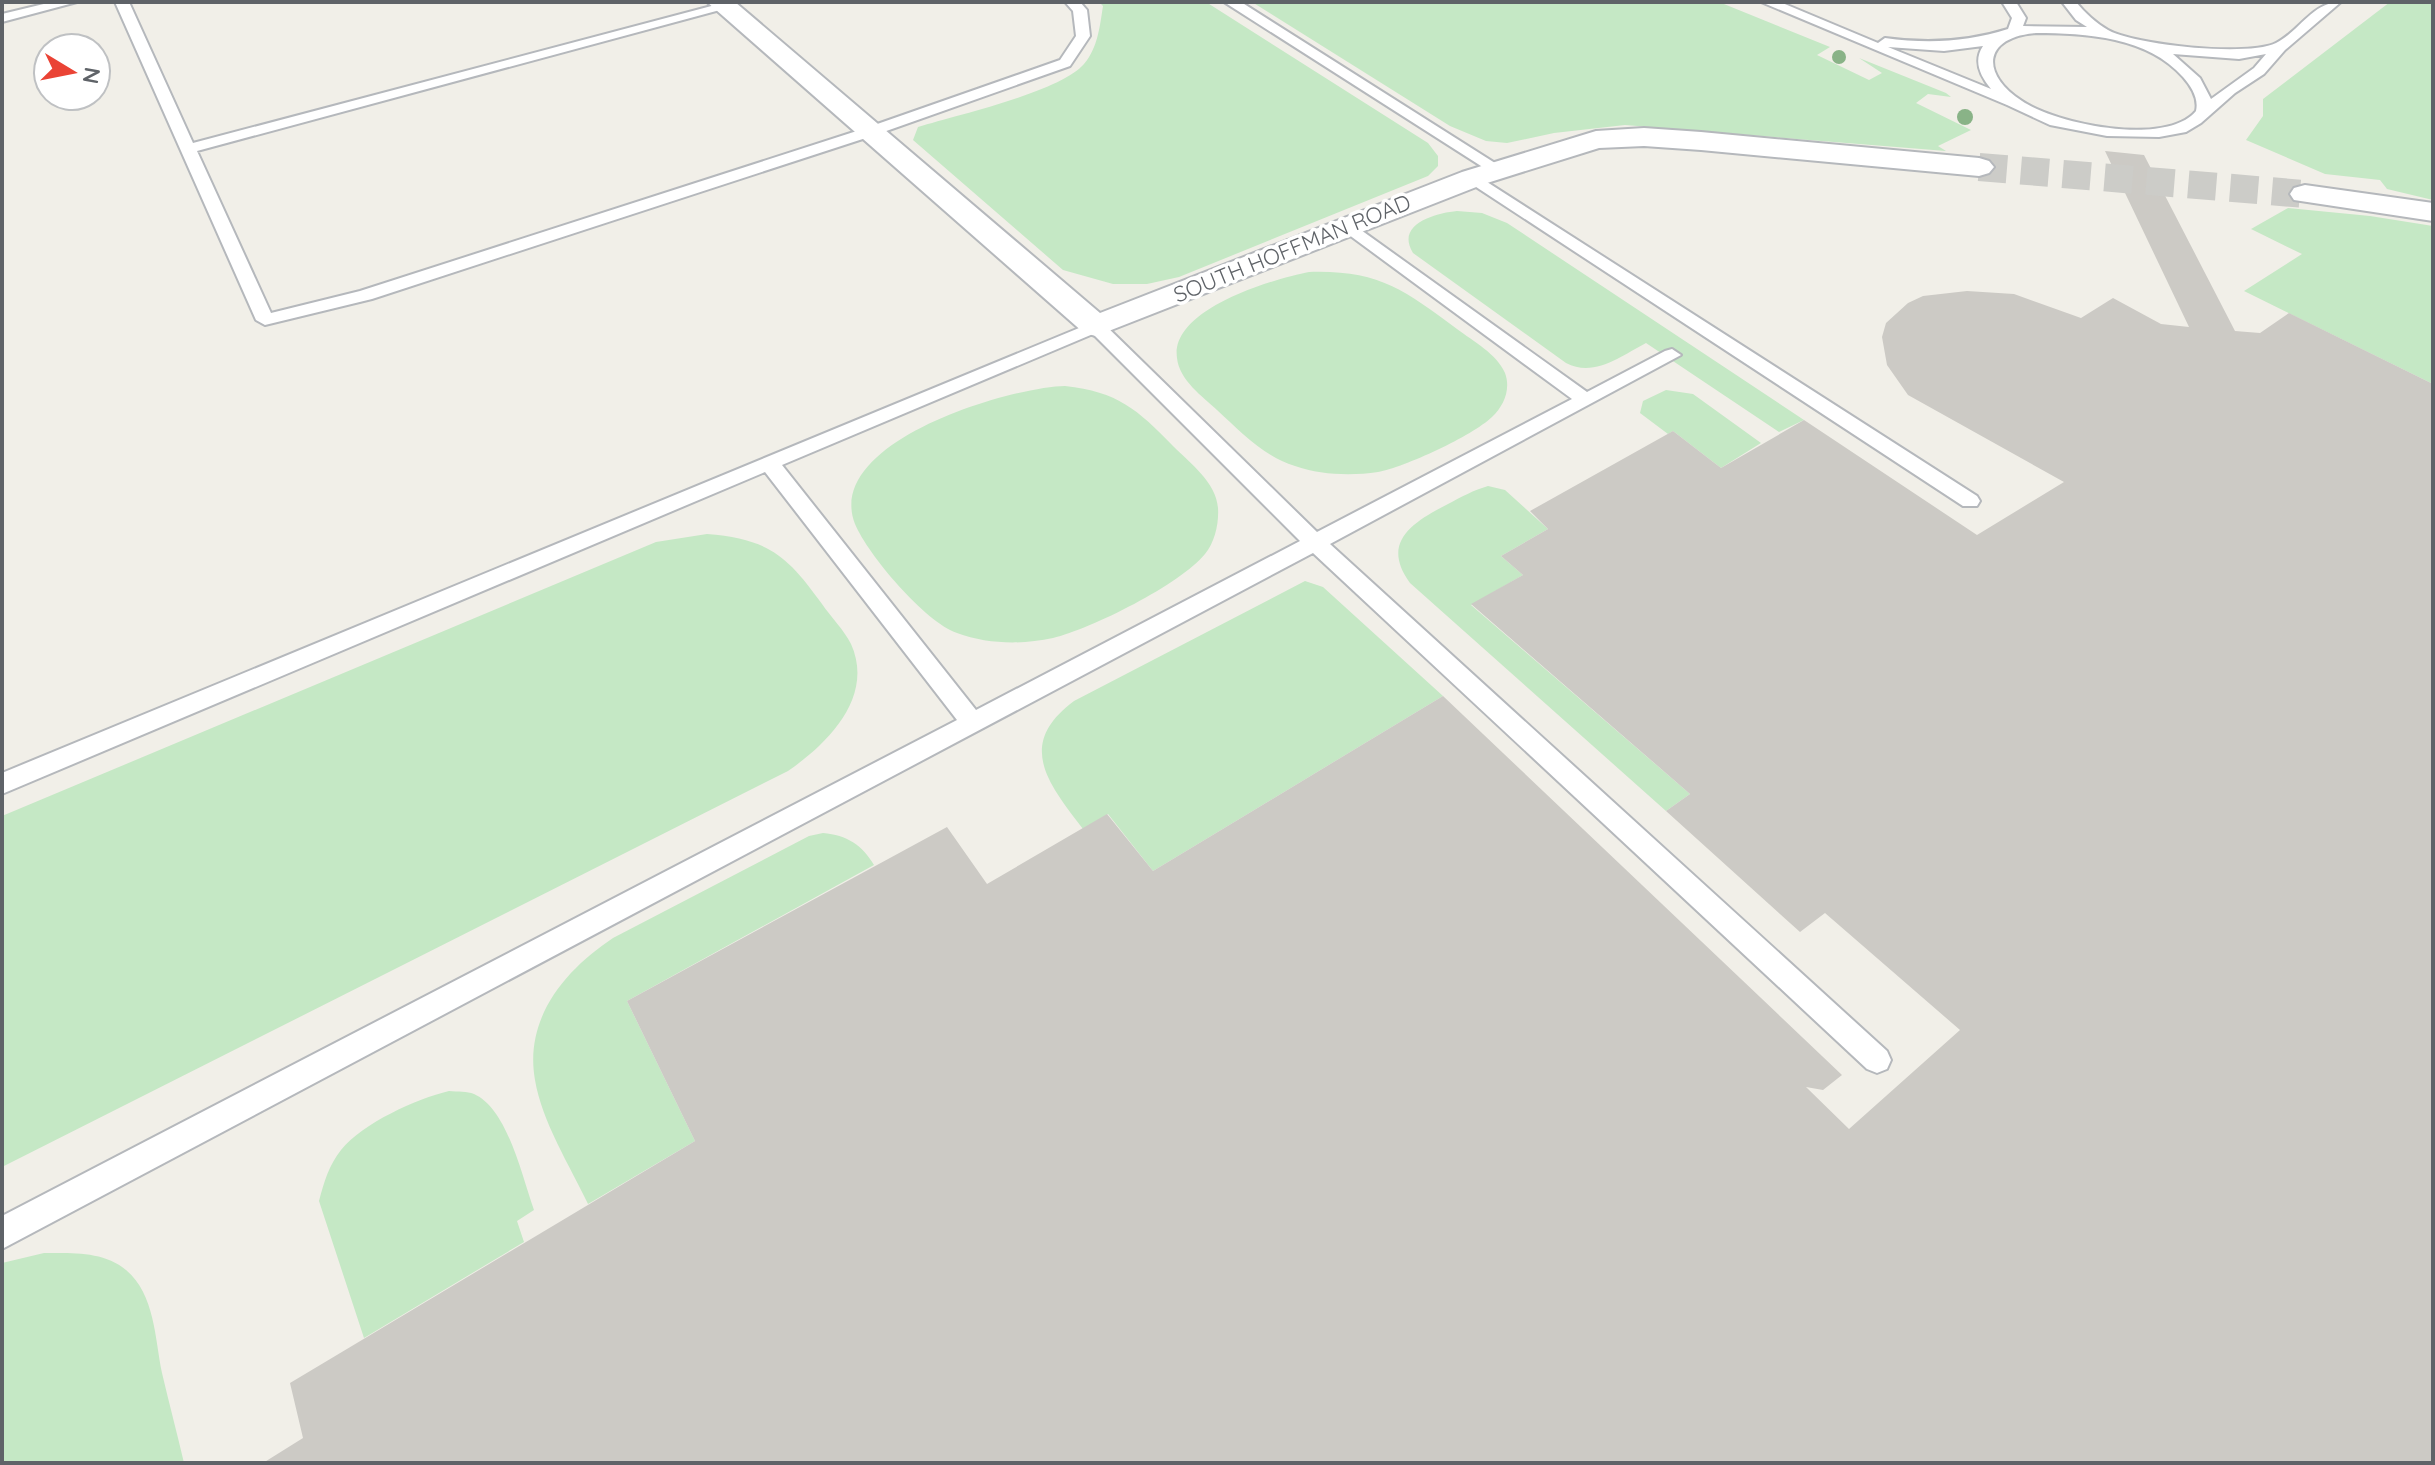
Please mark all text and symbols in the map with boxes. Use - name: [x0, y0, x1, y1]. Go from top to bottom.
- north arrow: [32, 32, 112, 112]
- text: N: [77, 65, 107, 86]
- street label: SOUTH HOFFMAN ROAD: [1169, 188, 1415, 308]

